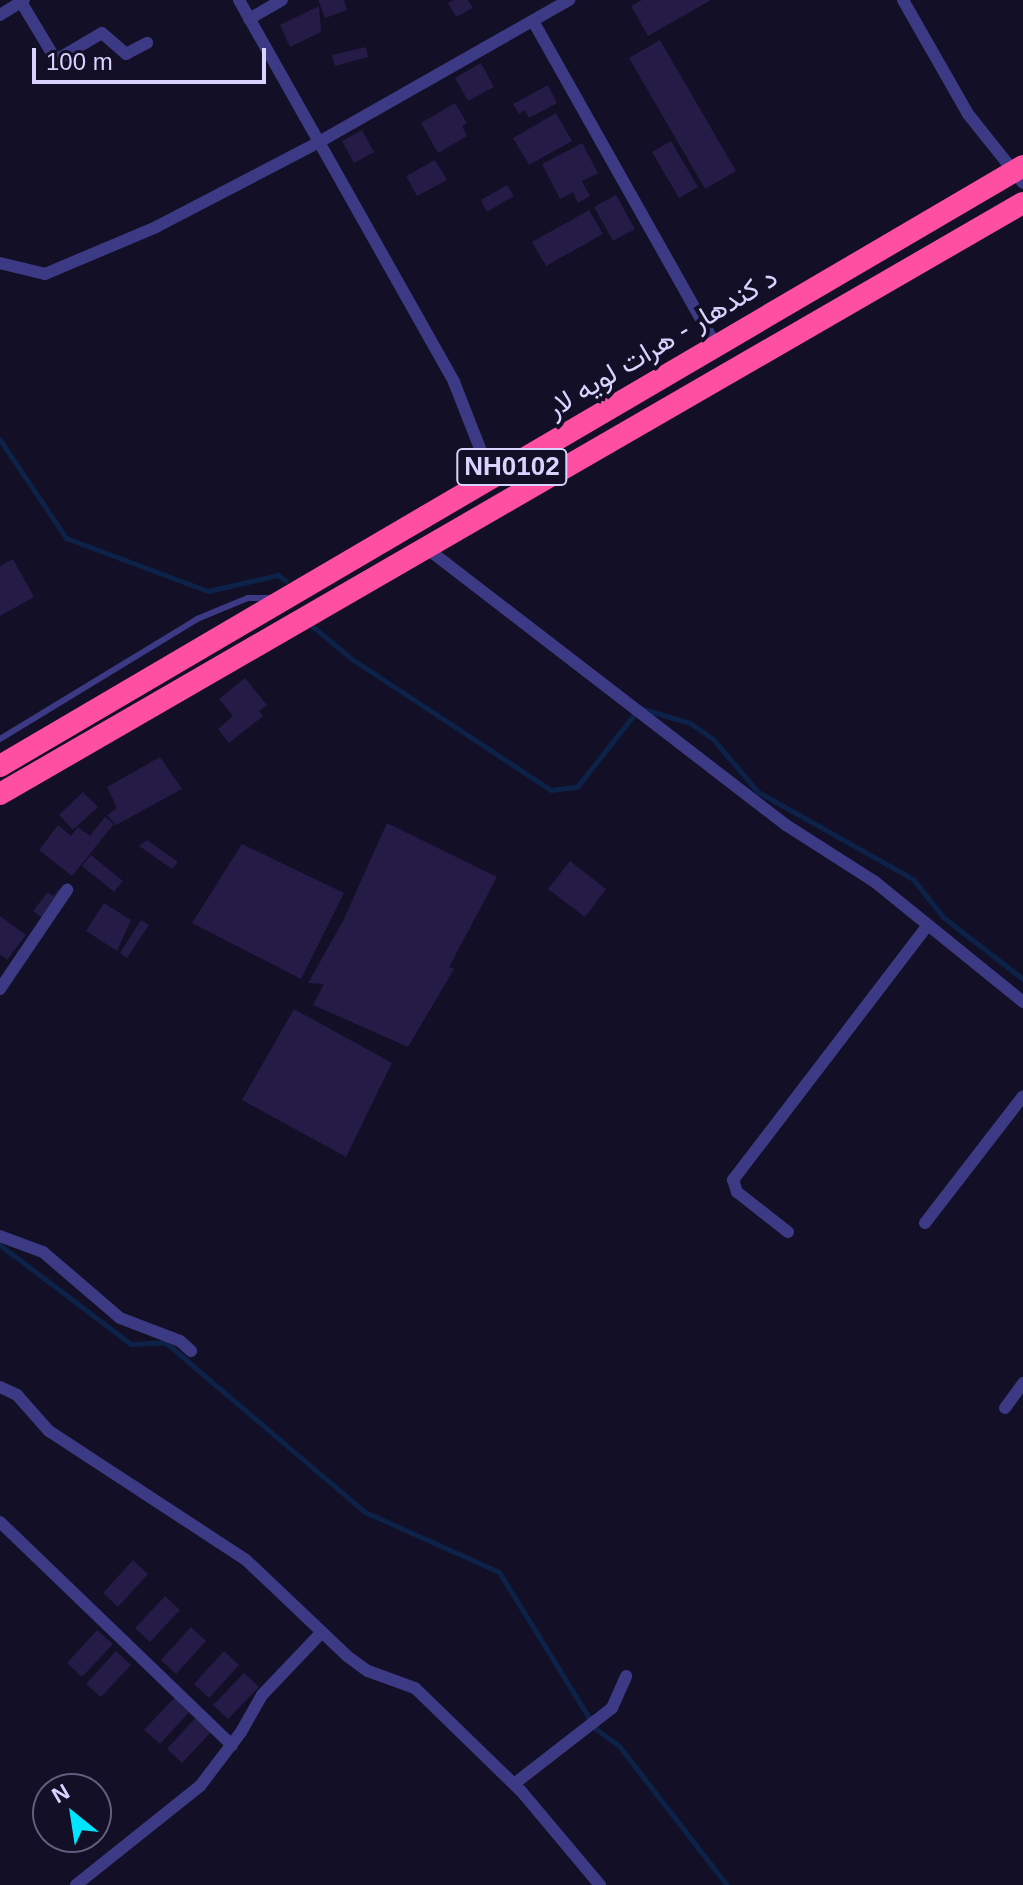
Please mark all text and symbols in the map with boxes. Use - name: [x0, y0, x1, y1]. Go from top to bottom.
- scale bar: [36, 32, 270, 82]
- text: 100 m: [46, 48, 113, 75]
- street label: د کندهار - هرات لويه لار: [540, 261, 784, 425]
- road number: NH0102: [456, 445, 568, 489]
- north arrow: [32, 1773, 112, 1853]
- text: N: [48, 1779, 74, 1808]

